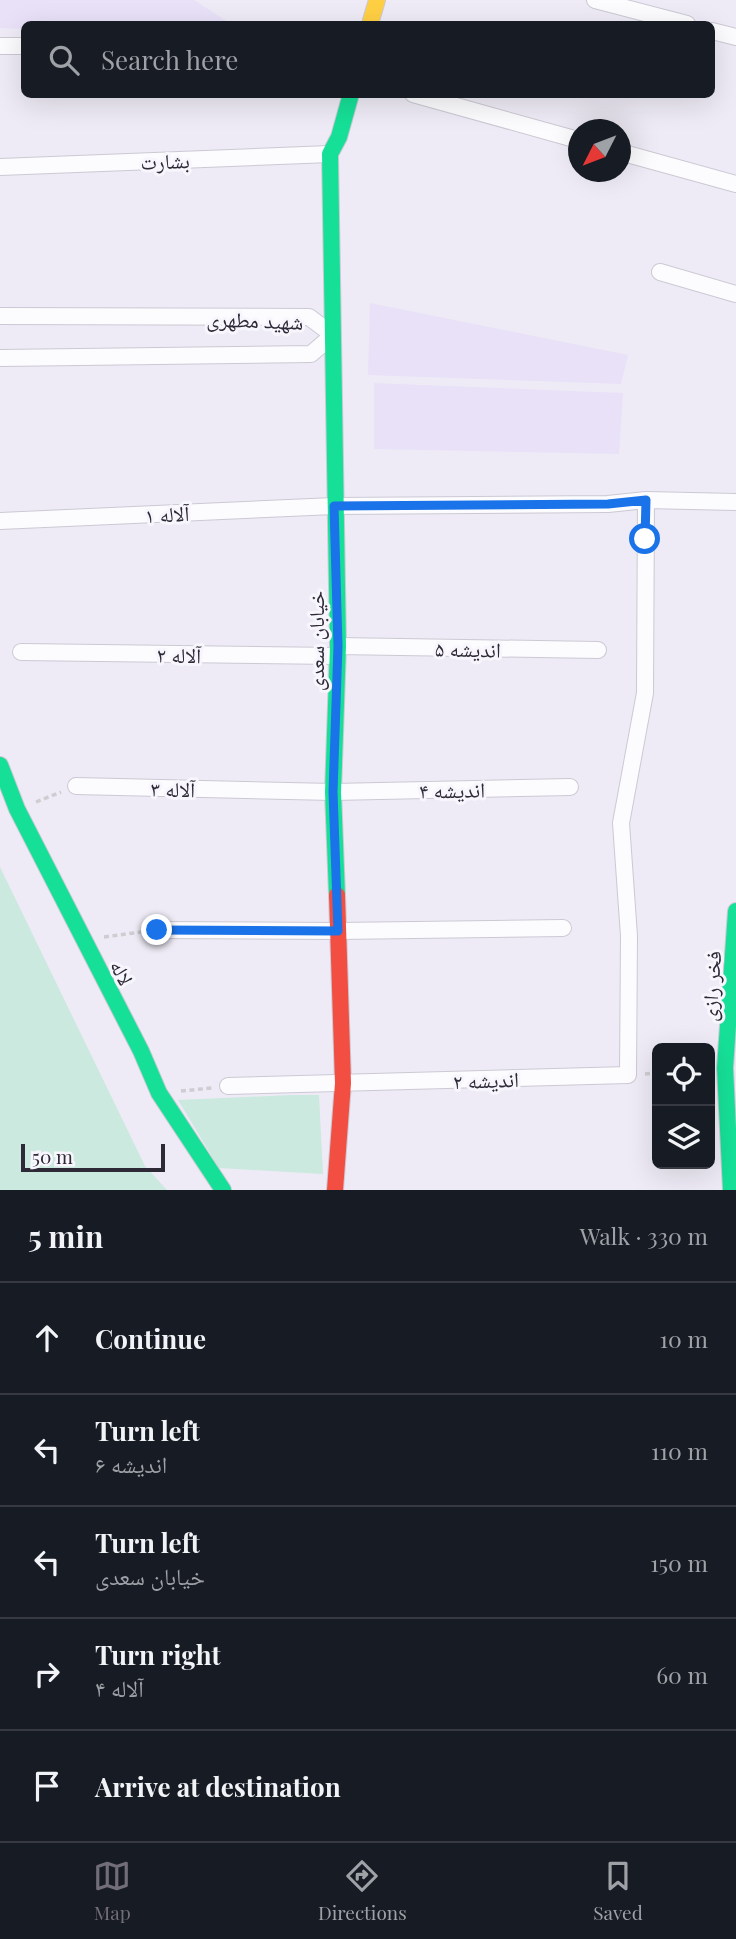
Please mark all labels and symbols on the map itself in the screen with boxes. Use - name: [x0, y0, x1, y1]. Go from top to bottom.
- north arrow: [568, 119, 631, 182]
- street label: بشارت: [140, 145, 190, 175]
- street label: شهید مطهری: [206, 303, 304, 335]
- street label: آلاله ۱: [144, 498, 191, 528]
- route start: [629, 523, 660, 554]
- street label: خیابان سعدی: [301, 591, 329, 691]
- street label: اندیشه ۵: [435, 633, 501, 663]
- street label: آلاله ۲: [157, 640, 202, 668]
- street label: آلاله ۳: [151, 774, 196, 802]
- street label: اندیشه ۴: [419, 774, 485, 804]
- route end: [141, 914, 172, 945]
- street label: فخر رازی: [694, 950, 726, 1022]
- street label: لاله: [105, 955, 141, 989]
- street label: اندیشه ۲: [453, 1064, 519, 1094]
- scale bar: [21, 1141, 164, 1173]

